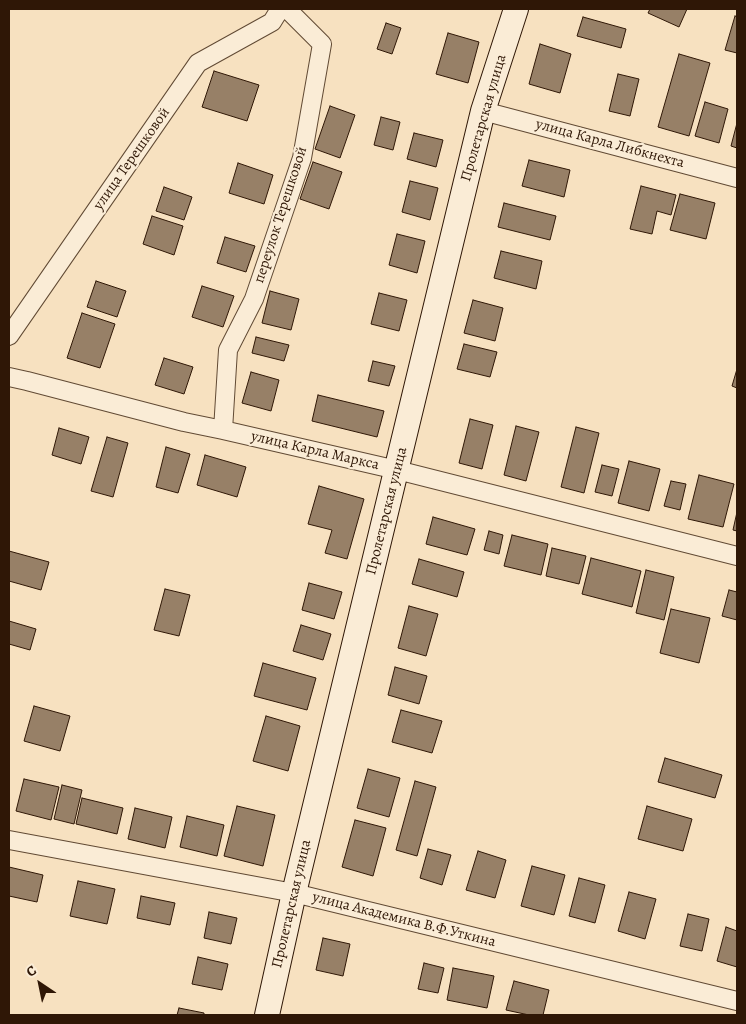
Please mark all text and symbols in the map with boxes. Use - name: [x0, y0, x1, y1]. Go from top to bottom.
- street label: Пролетарская улица: [457, 52, 511, 184]
- street label: улица Терешковой: [90, 104, 174, 214]
- street label: улица Карла Либкнехта: [534, 115, 686, 173]
- street label: переулок Терешковой: [250, 145, 312, 285]
- street label: улица Карла Маркса: [249, 428, 381, 474]
- street label: Пролетарская улица: [362, 445, 412, 577]
- street label: Пролетарская улица: [268, 838, 316, 970]
- street label: улица Академика В.Ф.Уткина: [311, 889, 497, 951]
- north arrow: [15, 959, 65, 1009]
- text: С: [22, 961, 40, 981]

